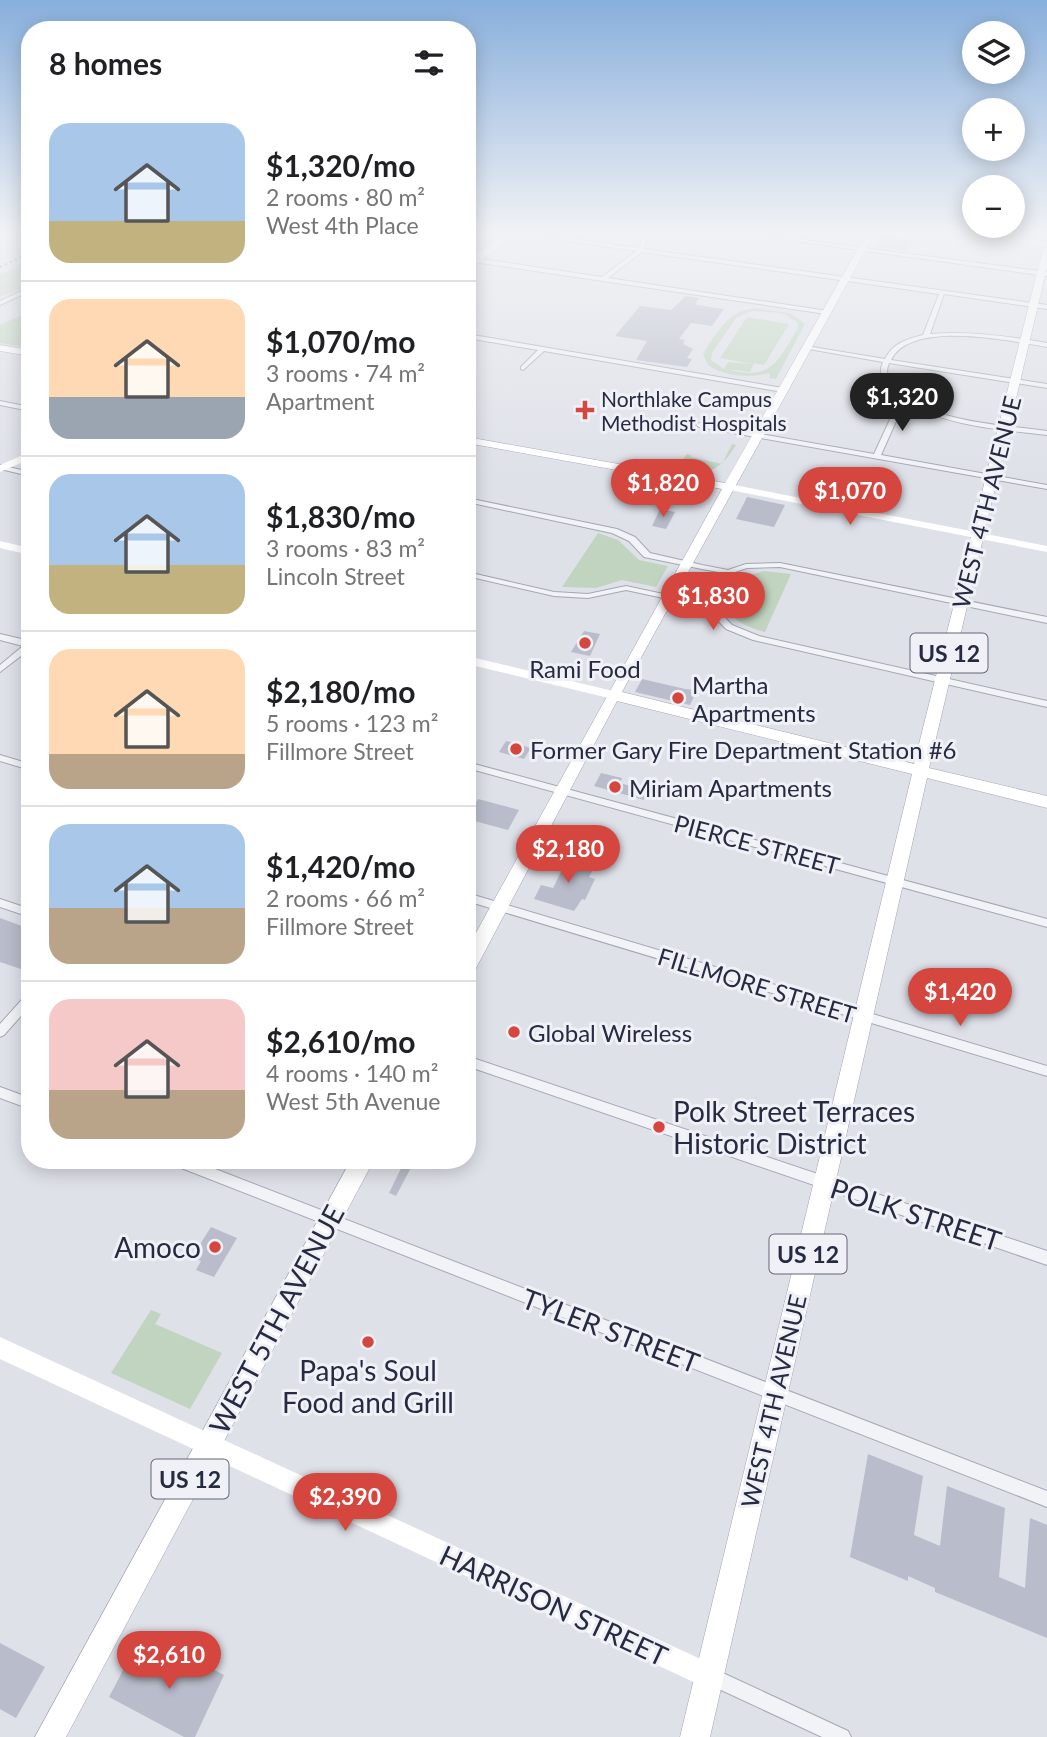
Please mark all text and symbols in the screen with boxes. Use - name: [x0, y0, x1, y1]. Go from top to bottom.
- map controls: [962, 21, 1025, 238]
- button: layers: [962, 21, 1025, 84]
- icon: filters: [410, 44, 448, 82]
- text: 8 homes: [49, 45, 162, 81]
- button: +: [962, 98, 1025, 161]
- text: $1,320/mo: [266, 147, 415, 183]
- icon: home: [105, 151, 189, 235]
- button: −: [962, 175, 1025, 238]
- text: 2 rooms · 80 m²: [266, 183, 425, 211]
- text: West 4th Place: [266, 211, 419, 239]
- text: $1,070/mo: [266, 323, 415, 359]
- icon: home: [105, 327, 189, 411]
- text: 3 rooms · 74 m²: [266, 359, 425, 387]
- pin: $1,320: [845, 374, 959, 433]
- text: $1,320: [866, 382, 938, 410]
- place label: Northlake Campus Methodist Hospitals: [601, 386, 787, 435]
- text: Apartment: [266, 387, 374, 415]
- street label: WEST 4TH AVENUE: [946, 393, 1026, 611]
- marker: Northlake Campus Methodist Hospitals: [575, 400, 595, 420]
- pin: $1,820: [606, 460, 720, 519]
- text: $1,820: [627, 468, 699, 496]
- pin: $1,070: [793, 468, 907, 527]
- text: $1,070: [814, 476, 886, 504]
- text: $1,830/mo: [266, 498, 415, 534]
- icon: home: [105, 502, 189, 586]
- text: 3 rooms · 83 m²: [266, 534, 425, 562]
- text: Lincoln Street: [266, 562, 405, 590]
- pin: $1,830: [656, 572, 770, 632]
- text: $1,830: [677, 581, 749, 609]
- road number: US 12: [911, 634, 988, 673]
- marker: Rami Food: [577, 635, 593, 651]
- place label: Rami Food: [529, 654, 641, 683]
- place label: Martha Apartments: [692, 670, 816, 727]
- text: $2,180/mo: [266, 673, 415, 709]
- icon: home: [105, 677, 189, 761]
- marker: Martha Apartments: [670, 690, 686, 706]
- text: 5 rooms · 123 m²: [266, 709, 438, 737]
- place label: Former Gary Fire Department Station #6: [530, 735, 957, 764]
- text: Fillmore Street: [266, 737, 414, 765]
- marker: Former Gary Fire Department Station #6: [508, 741, 524, 757]
- place label: Miriam Apartments: [629, 773, 832, 802]
- marker: Miriam Apartments: [607, 779, 623, 795]
- street label: PIERCE STREET: [671, 808, 843, 880]
- pin: $2,180: [511, 826, 625, 885]
- text: $2,180: [532, 834, 604, 862]
- text: $1,420/mo: [266, 848, 415, 884]
- icon: home: [105, 852, 189, 936]
- text: 2 rooms · 66 m²: [266, 884, 425, 912]
- text: Fillmore Street: [266, 912, 414, 940]
- street label: FILLMORE STREET: [654, 941, 860, 1029]
- pin: $1,420: [903, 968, 1017, 1028]
- text: $1,420: [924, 977, 996, 1005]
- place label: Global Wireless: [528, 1018, 692, 1047]
- text: $2,610/mo: [266, 1023, 415, 1059]
- marker: Global Wireless: [506, 1024, 522, 1040]
- icon: home: [105, 1027, 189, 1111]
- text: 4 rooms · 140 m²: [266, 1059, 438, 1087]
- text: West 5th Avenue: [266, 1087, 440, 1115]
- place label: Polk Street Terraces Historic District: [673, 1094, 915, 1160]
- marker: Polk Street Terraces Historic District: [651, 1119, 667, 1135]
- street label: POLK STREET: [826, 1170, 1006, 1258]
- street label: WEST 5TH AVENUE: [201, 1199, 351, 1439]
- place label: Amoco: [114, 1230, 201, 1264]
- road number: US 12: [770, 1234, 846, 1274]
- marker: Amoco: [207, 1239, 223, 1255]
- street label: TYLER STREET: [517, 1281, 705, 1380]
- street label: WEST 4TH AVENUE: [734, 1292, 812, 1510]
- marker: Papa's Soul Food and Grill: [360, 1334, 376, 1350]
- place label: Papa's Soul Food and Grill: [282, 1353, 454, 1419]
- road number: US 12: [152, 1460, 228, 1498]
- pin: $2,390: [288, 1474, 402, 1533]
- text: $2,390: [309, 1482, 381, 1510]
- street label: HARRISON STREET: [435, 1537, 674, 1673]
- pin: $2,610: [112, 1632, 226, 1691]
- text: $2,610: [133, 1640, 205, 1668]

